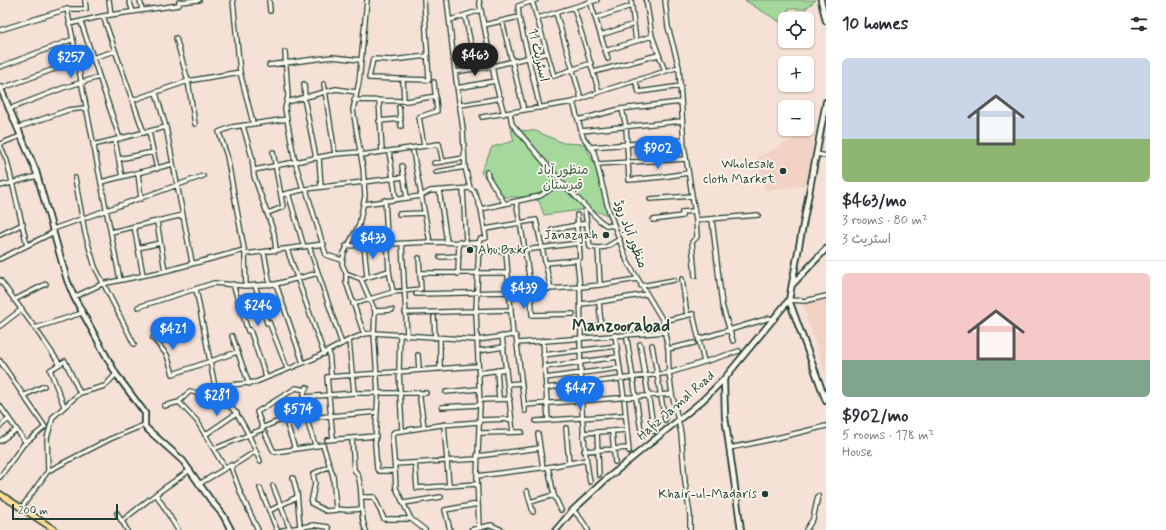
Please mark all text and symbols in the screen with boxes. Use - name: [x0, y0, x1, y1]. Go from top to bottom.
- map controls: [778, 12, 814, 136]
- button: locate: [778, 12, 814, 48]
- text: 10 homes: [842, 13, 908, 35]
- icon: filters: [1128, 13, 1150, 35]
- street label: اسٹریٹ 11: [524, 26, 552, 84]
- pin: $463: [451, 43, 499, 77]
- pin: $257: [47, 45, 95, 79]
- text: $463: [461, 47, 489, 64]
- text: $257: [57, 49, 85, 66]
- button: +: [778, 56, 814, 92]
- icon: home: [960, 84, 1032, 156]
- button: −: [778, 100, 814, 136]
- pin: $902: [634, 136, 682, 170]
- text: $902: [643, 140, 673, 157]
- place label: Wholesale cloth Market: [703, 156, 775, 188]
- park label: منظور آباد قبرستان: [537, 162, 589, 194]
- marker: Wholesale cloth Market: [778, 166, 788, 176]
- text: $463/mo: [842, 190, 906, 212]
- street label: منظور آباد روڈ: [609, 197, 651, 271]
- text: 3 rooms · 80 m²: [842, 212, 928, 229]
- pin: $433: [349, 226, 397, 260]
- place label: Janazgah: [544, 227, 598, 244]
- text: $433: [360, 230, 386, 247]
- marker: Janazgah: [601, 230, 611, 240]
- text: اسٹریٹ 3: [842, 231, 891, 248]
- place label: Abu Bakr: [478, 242, 529, 259]
- marker: Abu Bakr: [465, 245, 475, 255]
- pin: $439: [500, 276, 548, 310]
- text: $439: [510, 280, 538, 297]
- pin: $246: [234, 293, 282, 327]
- text: $246: [244, 297, 272, 314]
- icon: home: [960, 299, 1032, 371]
- district label: Manzoorabad: [572, 315, 670, 337]
- pin: $421: [149, 317, 197, 351]
- text: $421: [159, 321, 187, 338]
- street label: Hafiz Jamal Road: [634, 368, 718, 444]
- pin: $447: [556, 376, 604, 410]
- text: $447: [565, 380, 595, 397]
- pin: $281: [193, 383, 241, 417]
- text: $281: [204, 387, 230, 404]
- pin: $574: [274, 397, 322, 431]
- text: $574: [283, 401, 313, 418]
- text: $902/mo: [842, 405, 908, 427]
- text: 5 rooms · 178 m²: [842, 427, 934, 444]
- text: House: [842, 444, 873, 461]
- place label: Khair-ul-Madaris: [658, 486, 757, 503]
- marker: Khair-ul-Madaris: [760, 489, 770, 499]
- scale bar: [12, 502, 118, 521]
- text: 200 m: [18, 504, 48, 518]

